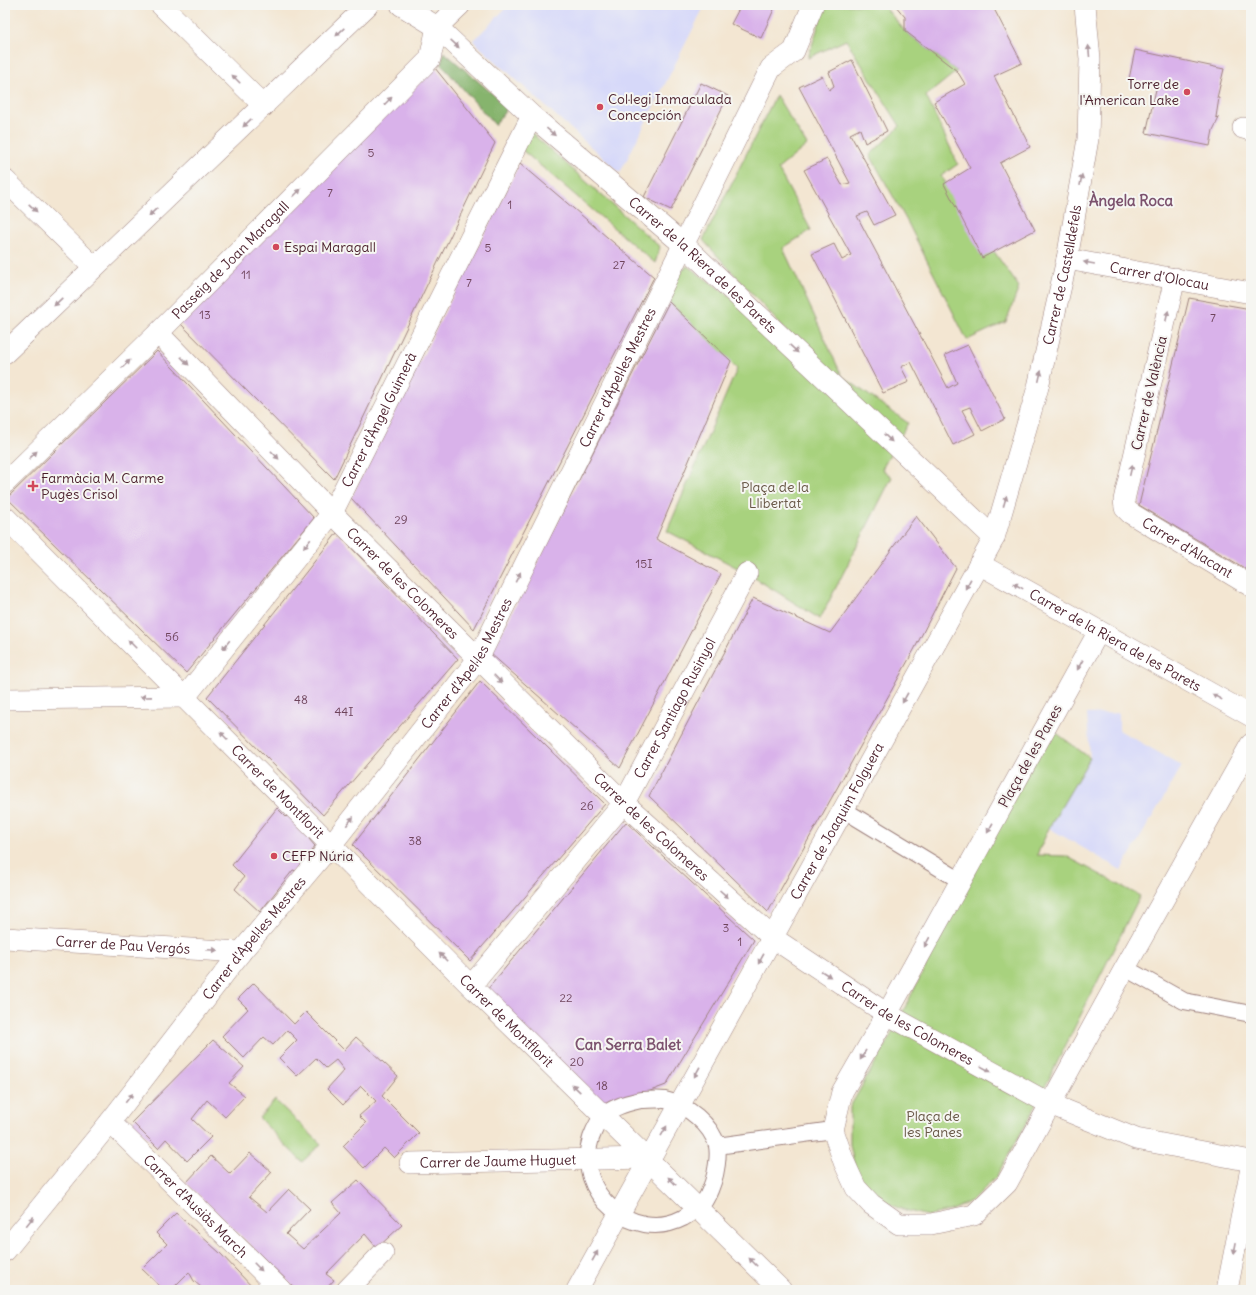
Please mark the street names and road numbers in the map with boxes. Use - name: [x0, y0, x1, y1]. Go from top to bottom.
- street label: Carrer de la Riera de les Parets: [625, 193, 781, 337]
- street label: Passeig de Joan Maragall: [168, 197, 293, 323]
- street label: Carrer de Castelldefels: [1039, 203, 1085, 347]
- street label: Carrer d'Olocau: [1108, 258, 1211, 294]
- street label: Carrer d'Apel·les Mestres: [575, 305, 660, 451]
- street label: Carrer de València: [1127, 334, 1171, 452]
- street label: Carrer d'Àngel Guimerà: [337, 349, 421, 490]
- street label: Carrer d'Alacant: [1139, 513, 1236, 582]
- street label: Carrer de les Colomeres: [343, 524, 463, 643]
- street label: Carrer de la Riera de les Parets: [1026, 585, 1204, 695]
- street label: Carrer d'Apel·les Mestres: [417, 595, 516, 733]
- street label: Carrer Santiago Rusinyol: [630, 635, 720, 782]
- street label: Plaça de les Panes: [994, 701, 1066, 811]
- street label: Carrer de Joaquim Folguera: [786, 740, 888, 903]
- street label: Carrer de Montflorit: [227, 741, 328, 842]
- street label: Carrer de les Colomeres: [590, 769, 713, 885]
- street label: Carrer d'Apel·les Mestres: [198, 873, 310, 1003]
- street label: Carrer de Pau Vergós: [55, 932, 191, 958]
- street label: Carrer de Montflorit: [456, 971, 558, 1071]
- street label: Carrer de les Colomeres: [837, 977, 977, 1069]
- street label: Carrer d'Ausiàs March: [139, 1151, 252, 1261]
- street label: Carrer de Jaume Huguet: [420, 1151, 577, 1172]

